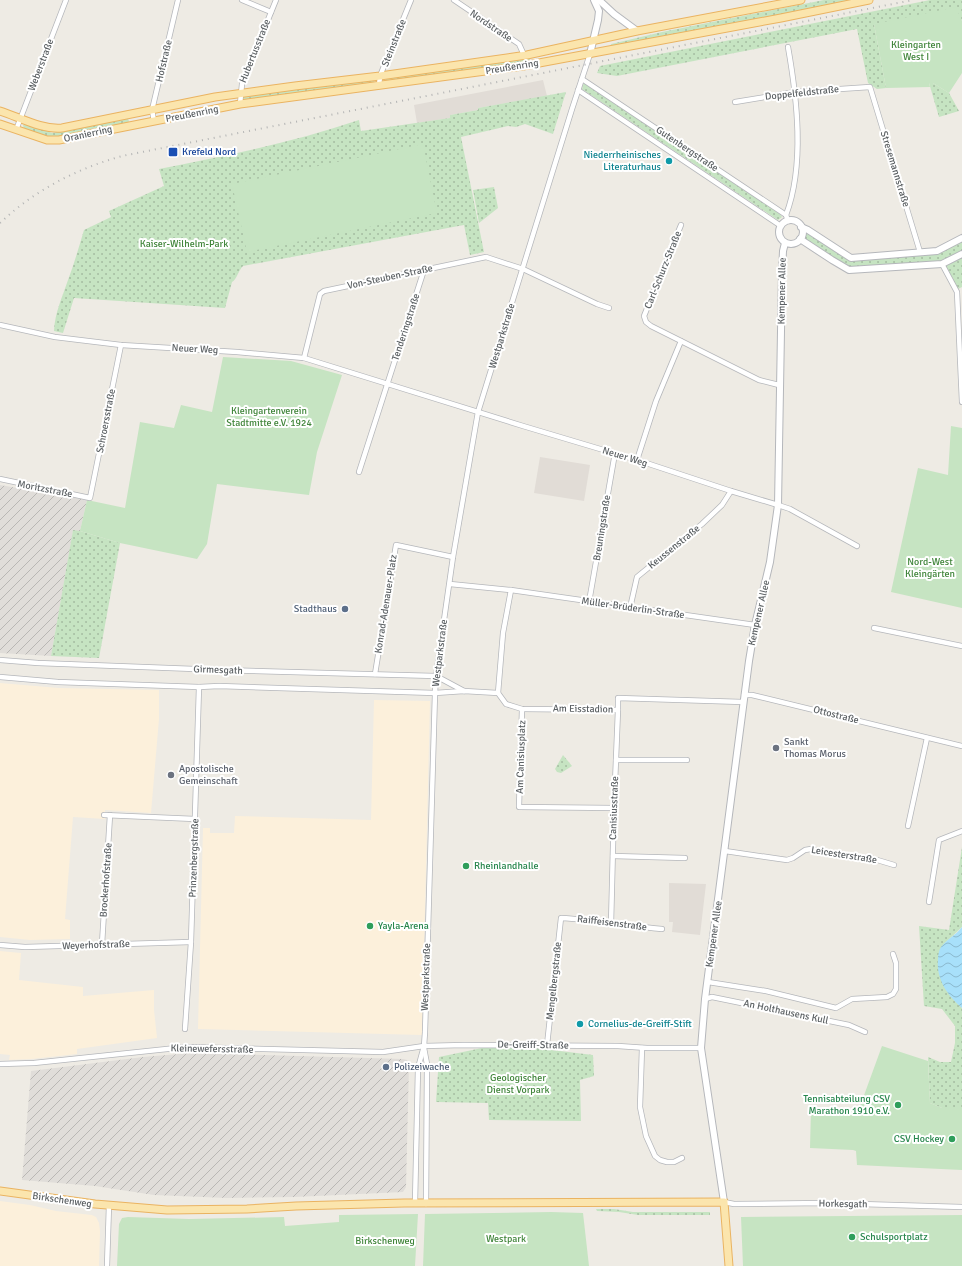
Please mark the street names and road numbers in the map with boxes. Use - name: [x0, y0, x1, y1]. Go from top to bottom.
- street label: Nordstraße: [467, 7, 515, 45]
- street label: Hubertusstraße: [237, 17, 273, 85]
- street label: Steinstraße: [379, 18, 409, 68]
- street label: Weberstraße: [26, 37, 56, 93]
- street label: Hofstraße: [153, 39, 175, 83]
- street label: Preußenring: [485, 57, 539, 77]
- street label: Doppelfeldstraße: [764, 83, 840, 103]
- street label: Preußenring: [165, 103, 219, 125]
- street label: Oranierring: [63, 123, 113, 145]
- street label: Gutenbergstraße: [653, 124, 721, 174]
- street label: Stresemannstraße: [878, 130, 912, 208]
- street label: Carl-Schurz-Straße: [642, 229, 684, 311]
- street label: Kempener Allee: [775, 257, 789, 325]
- street label: Von-Steuben-Straße: [346, 262, 434, 292]
- street label: Tenderingstraße: [389, 292, 423, 362]
- street label: Westparkstraße: [486, 302, 518, 370]
- street label: Neuer Weg: [171, 342, 219, 356]
- street label: Schroersstraße: [94, 388, 118, 454]
- street label: Neuer Weg: [601, 444, 649, 470]
- street label: Moritzstraße: [16, 478, 74, 500]
- street label: Breuningstraße: [591, 494, 613, 562]
- street label: Keussenstraße: [646, 522, 702, 572]
- street label: Konrad-Adenauer-Platz: [372, 553, 400, 654]
- street label: Kempener Allee: [746, 579, 772, 647]
- street label: Müller-Brüderlin-Straße: [581, 595, 685, 621]
- street label: Westparkstraße: [430, 619, 450, 687]
- street label: Girmesgath: [193, 663, 243, 677]
- street label: Am Eisstadion: [553, 702, 613, 716]
- street label: Ottostraße: [812, 704, 860, 726]
- street label: Am Canisiusplatz: [514, 719, 528, 794]
- street label: Canisiusstraße: [607, 776, 621, 840]
- street label: Prinzenbergstraße: [187, 818, 201, 898]
- street label: Brockerhofstraße: [97, 842, 115, 918]
- street label: Leicesterstraße: [810, 844, 878, 866]
- street label: Kempener Allee: [703, 900, 725, 968]
- street label: Raiffeisenstraße: [576, 913, 648, 933]
- street label: Weyerhofstraße: [62, 938, 130, 952]
- street label: Mengelbergstraße: [544, 941, 564, 1021]
- street label: Westparkstraße: [419, 943, 433, 1011]
- street label: An Holthausens Kull: [742, 997, 830, 1027]
- street label: De-Greiff-Straße: [497, 1038, 569, 1052]
- street label: Kleinewefersstraße: [170, 1042, 254, 1056]
- street label: Birkschenweg: [32, 1190, 92, 1210]
- street label: Horkesgath: [818, 1198, 868, 1210]

